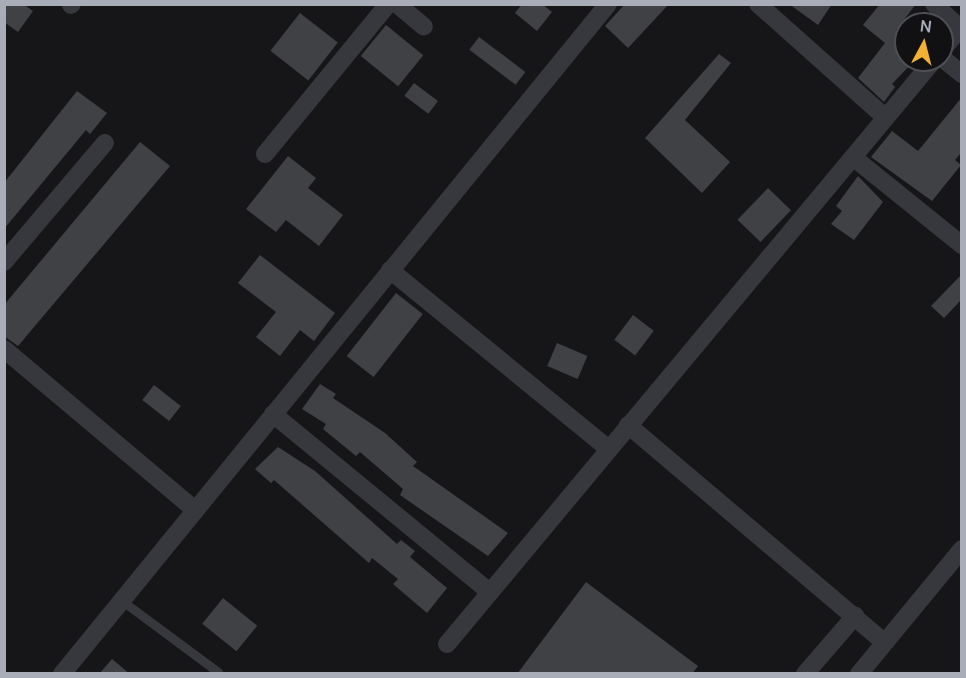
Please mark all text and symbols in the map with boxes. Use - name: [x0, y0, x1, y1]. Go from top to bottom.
- north arrow: [894, 12, 954, 72]
- text: N: [919, 15, 933, 38]

